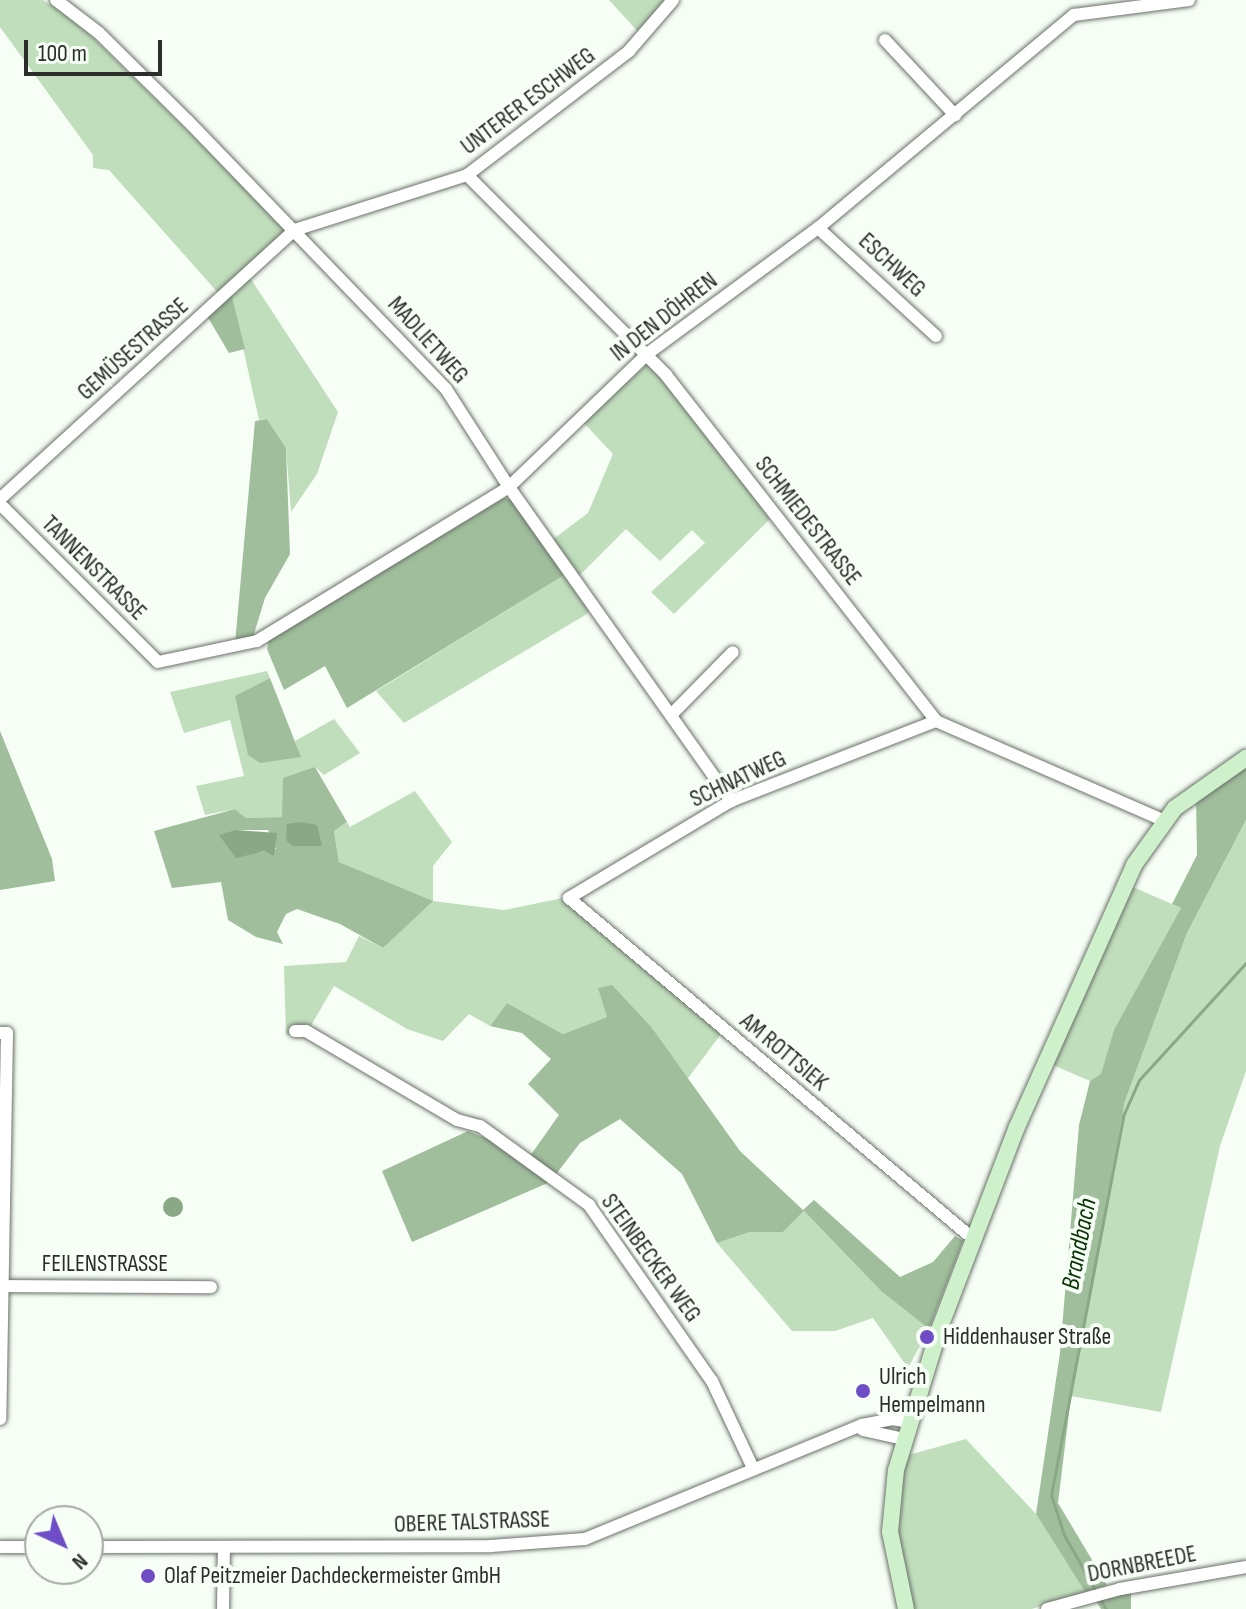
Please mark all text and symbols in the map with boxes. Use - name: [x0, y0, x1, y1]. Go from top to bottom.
- scale bar: [28, 24, 166, 74]
- text: 100 m: [38, 39, 87, 68]
- street label: UNTERER ESCHWEG: [455, 41, 601, 161]
- street label: ESCHWEG: [852, 227, 932, 303]
- street label: IN DEN DÖHREN: [605, 266, 723, 368]
- street label: MADLIETWEG: [381, 291, 475, 389]
- street label: GEMÜSESTRASSE: [72, 292, 194, 406]
- street label: SCHMIEDESTRASSE: [749, 451, 867, 591]
- street label: TANNENSTRASSE: [35, 509, 153, 627]
- street label: SCHNATWEG: [685, 744, 791, 814]
- street label: AM ROTTSIEK: [734, 1007, 834, 1097]
- street label: STEINBECKER WEG: [595, 1188, 707, 1328]
- water label: Brandbach: [1056, 1196, 1104, 1292]
- street label: FEILENSTRASSE: [42, 1250, 168, 1278]
- place label: Hiddenhauser Straße: [943, 1323, 1111, 1351]
- marker: Hiddenhauser Straße: [918, 1328, 936, 1346]
- place label: Ulrich Hempelmann: [879, 1363, 985, 1419]
- marker: Ulrich Hempelmann: [854, 1382, 872, 1400]
- north arrow: [24, 1505, 104, 1585]
- street label: OBERE TALSTRASSE: [393, 1505, 551, 1539]
- street label: DORNBREEDE: [1085, 1539, 1199, 1589]
- text: N: [66, 1547, 93, 1575]
- place label: Olaf Peitzmeier Dachdeckermeister GmbH: [164, 1562, 501, 1590]
- marker: Olaf Peitzmeier Dachdeckermeister GmbH: [139, 1567, 157, 1585]

